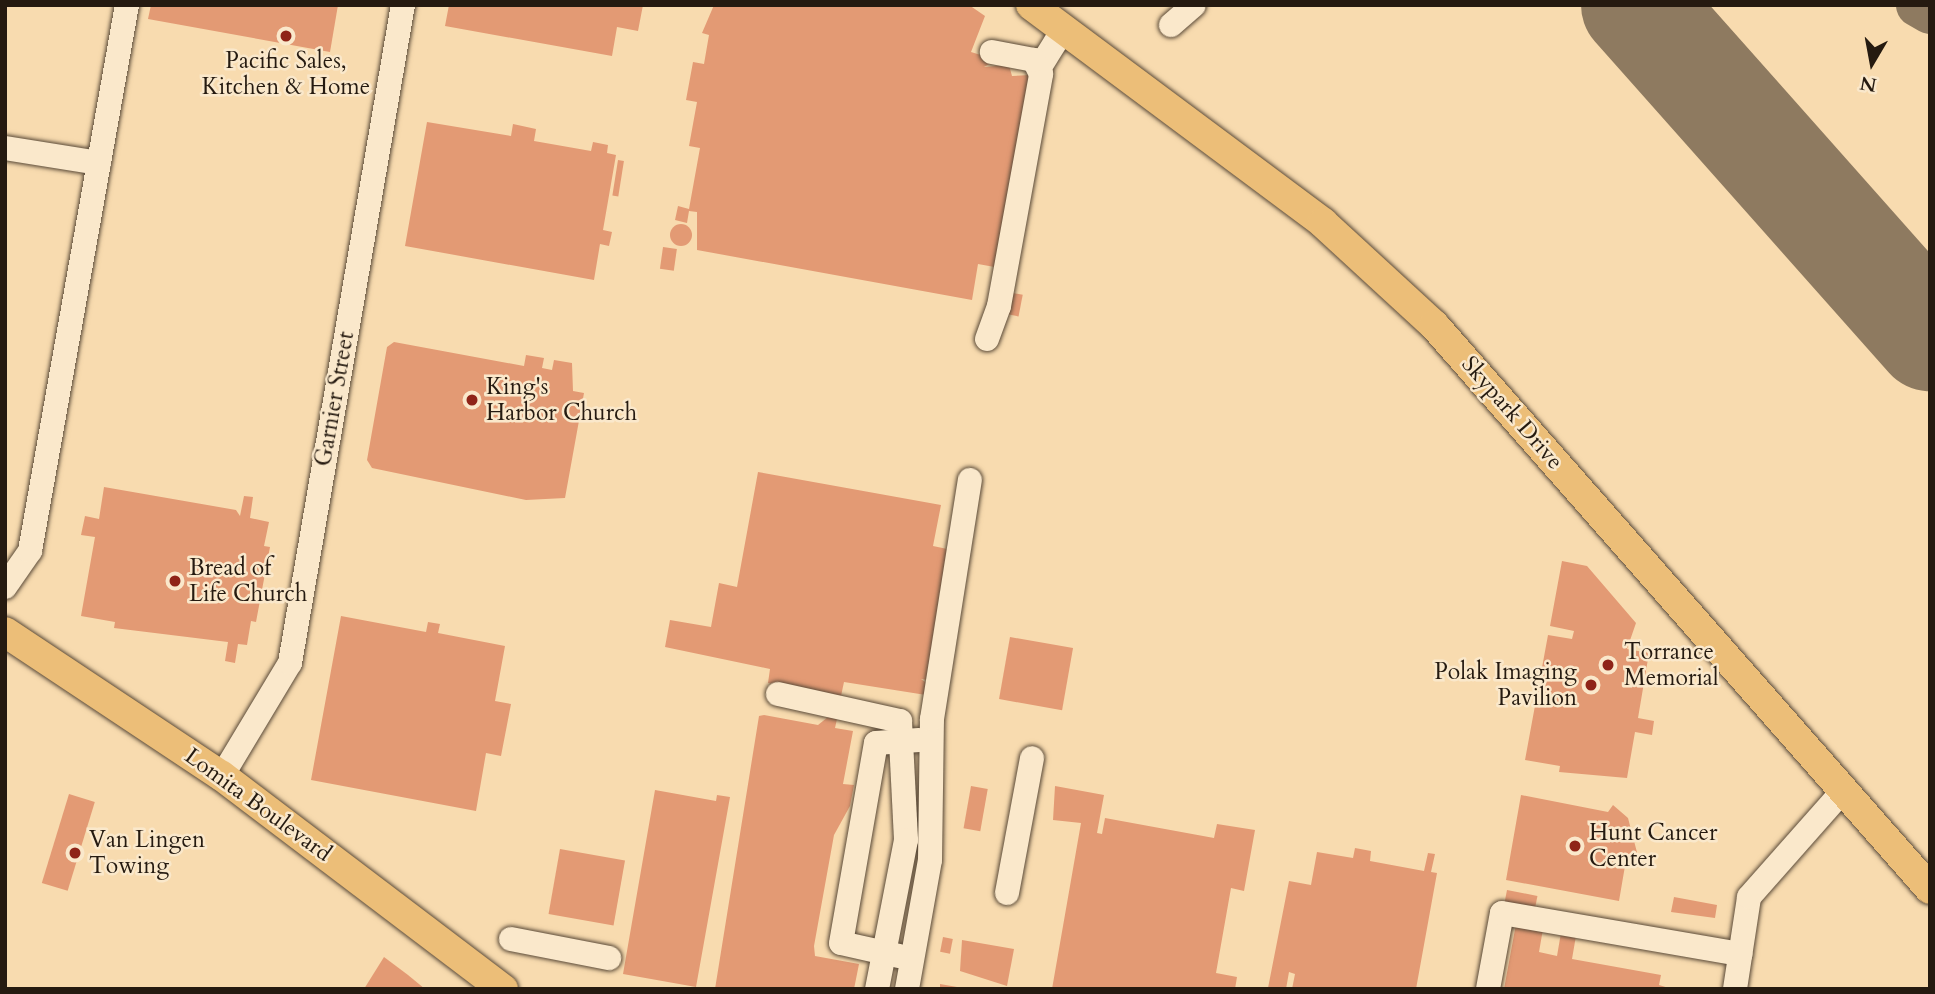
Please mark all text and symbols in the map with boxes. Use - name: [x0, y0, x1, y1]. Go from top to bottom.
- marker: Pacific Sales, Kitchen & Home: [278, 28, 294, 44]
- north arrow: [1837, 28, 1907, 98]
- place label: Pacific Sales, Kitchen & Home: [202, 47, 370, 101]
- text: N: [1858, 69, 1879, 98]
- street label: Garnier Street: [310, 329, 360, 469]
- street label: Skypark Drive: [1455, 351, 1569, 475]
- place label: King's Harbor Church: [486, 373, 637, 427]
- marker: King's Harbor Church: [464, 392, 480, 408]
- place label: Bread of Life Church: [189, 554, 307, 608]
- marker: Bread of Life Church: [167, 573, 183, 589]
- place label: Torrance Memorial: [1624, 638, 1719, 692]
- marker: Torrance Memorial: [1598, 655, 1618, 675]
- place label: Polak Imaging Pavilion: [1434, 658, 1577, 712]
- marker: Polak Imaging Pavilion: [1583, 677, 1599, 693]
- street label: Lomita Boulevard: [179, 742, 337, 868]
- place label: Hunt Cancer Center: [1589, 819, 1717, 873]
- place label: Van Lingen Towing: [89, 826, 205, 880]
- marker: Hunt Cancer Center: [1567, 838, 1583, 854]
- marker: Van Lingen Towing: [67, 845, 83, 861]

